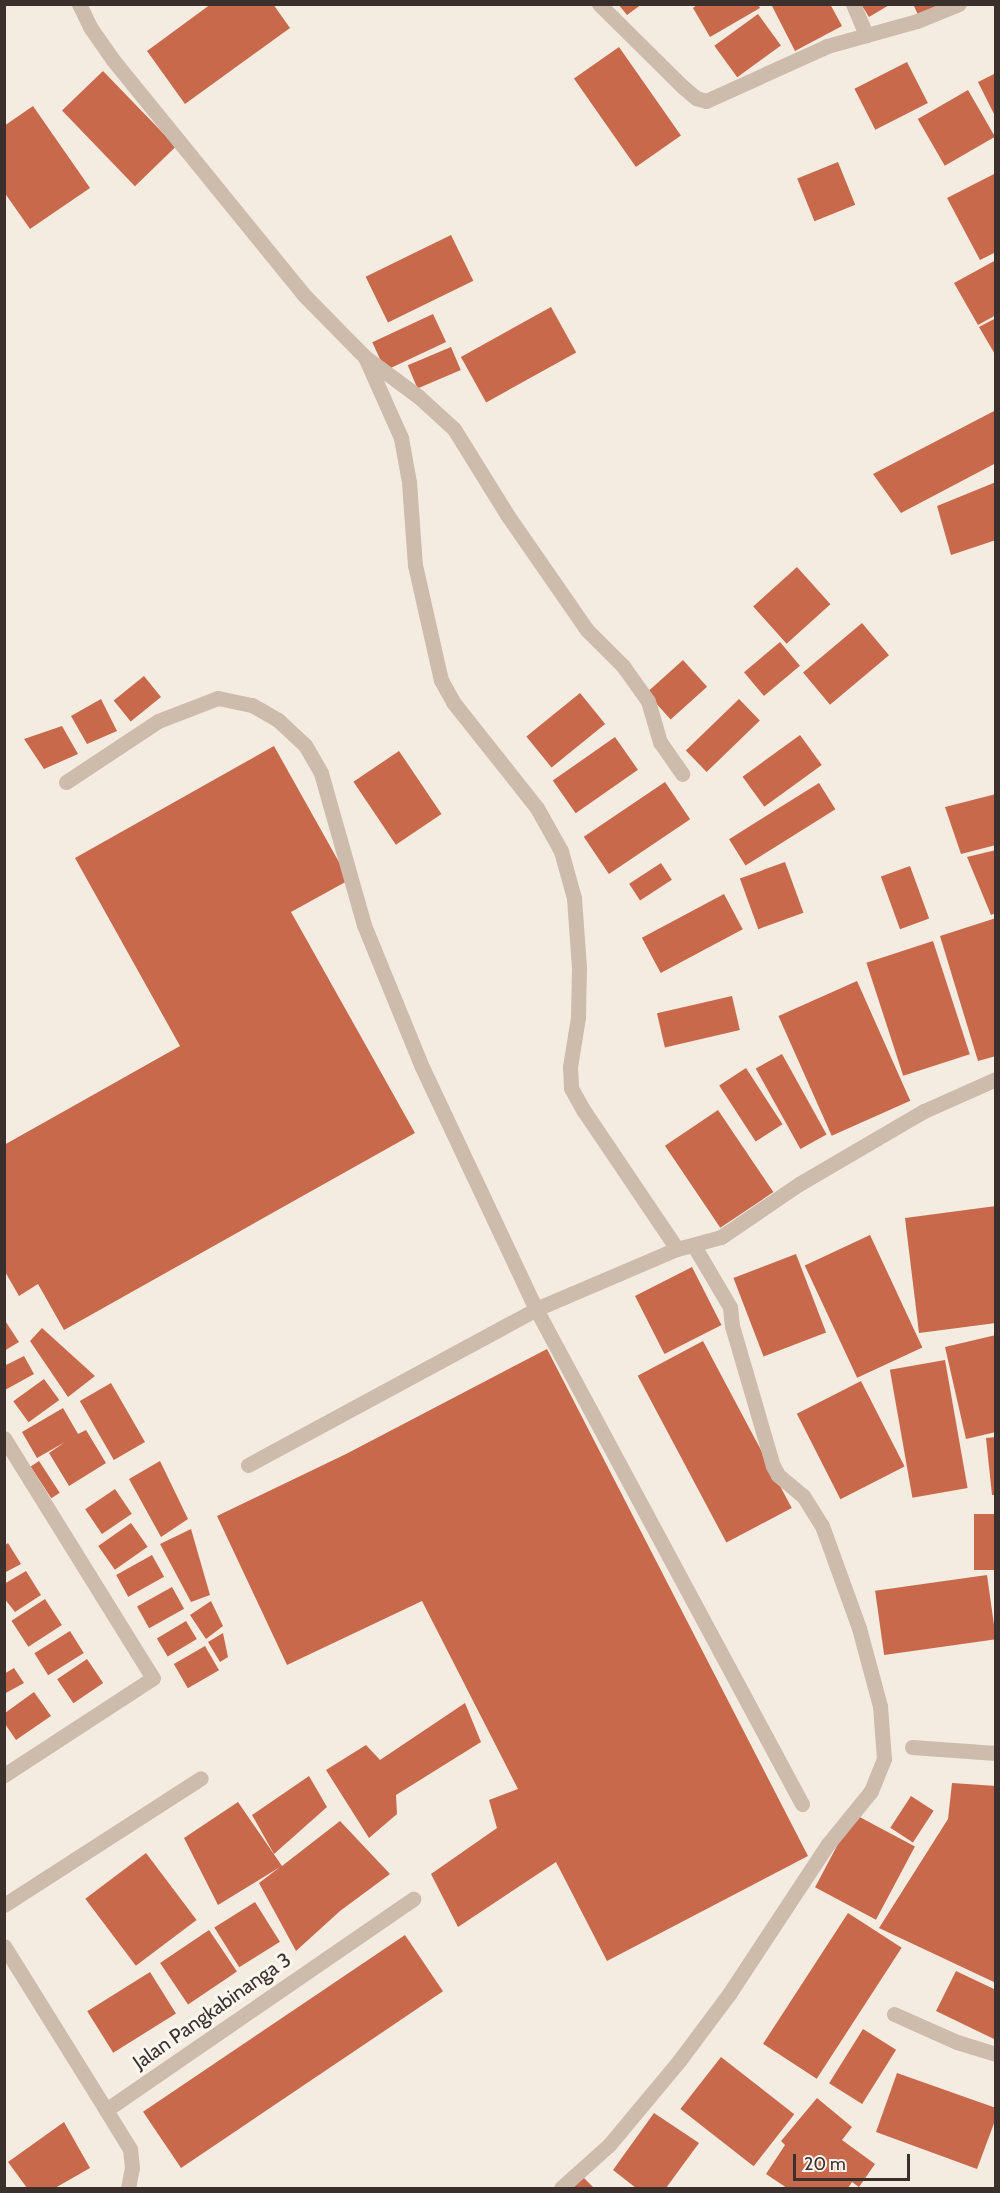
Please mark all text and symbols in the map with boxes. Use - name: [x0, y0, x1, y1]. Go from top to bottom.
- street label: Jalan Pangkabinanga 3: [129, 1948, 295, 2074]
- scale bar: [796, 2142, 913, 2180]
- text: 20 m: [804, 2153, 846, 2175]

